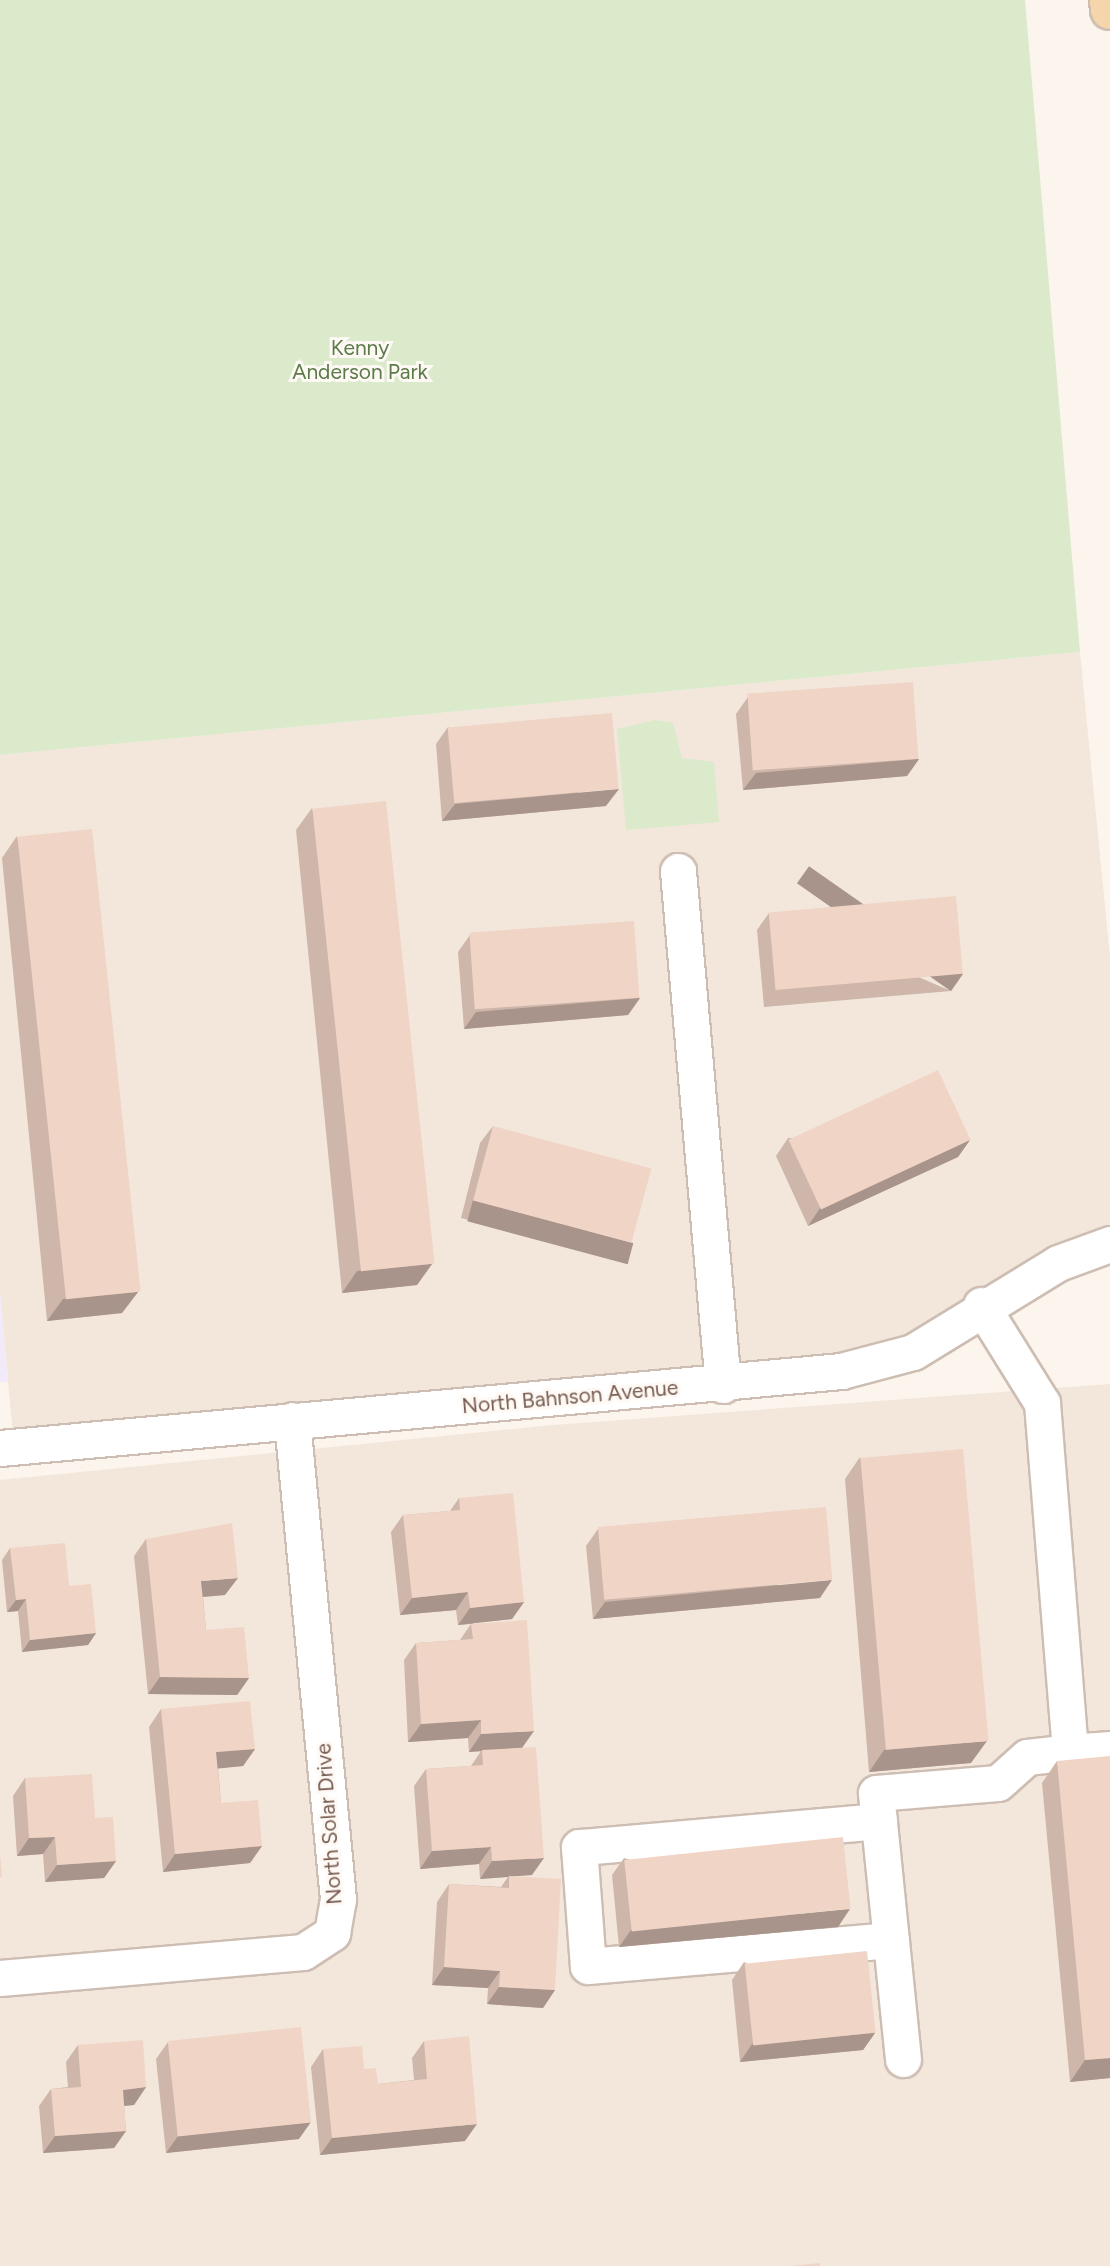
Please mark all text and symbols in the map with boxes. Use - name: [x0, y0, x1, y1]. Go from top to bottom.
- park label: Kenny Anderson Park: [292, 335, 428, 385]
- street label: North Bahnson Avenue: [461, 1375, 679, 1419]
- street label: North Solar Drive: [311, 1743, 347, 1905]

